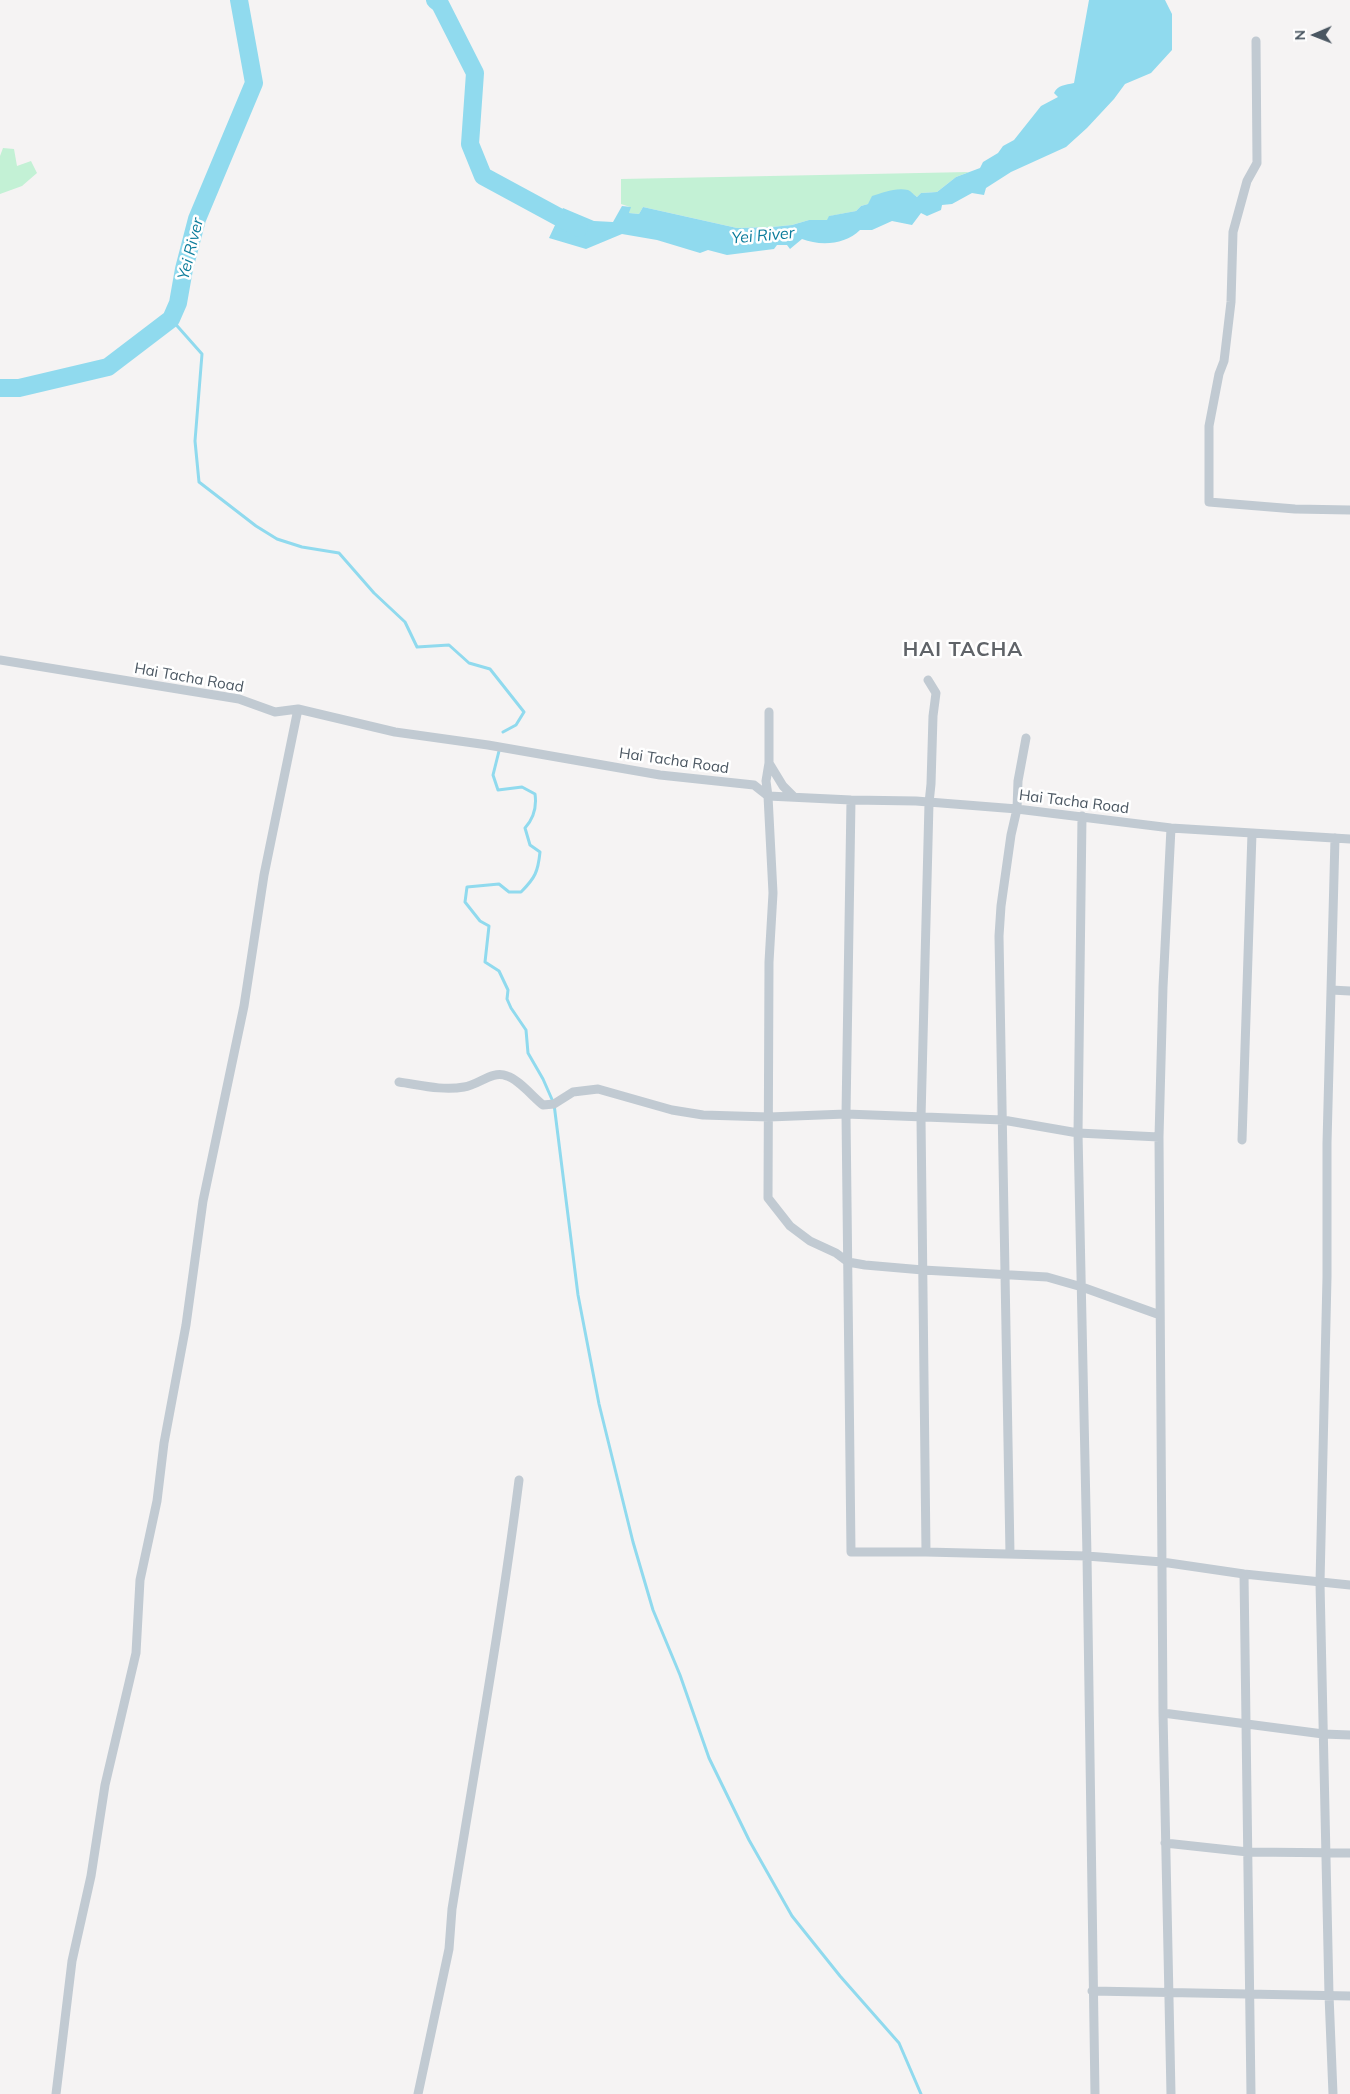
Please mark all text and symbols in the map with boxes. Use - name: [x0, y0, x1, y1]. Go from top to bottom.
- north arrow: [1290, 10, 1340, 60]
- text: N: [1291, 30, 1309, 41]
- water label: Yei River: [174, 216, 208, 282]
- water label: Yei River: [731, 224, 795, 248]
- district label: HAI TACHA: [902, 638, 1024, 662]
- street label: Hai Tacha Road: [133, 660, 245, 696]
- street label: Hai Tacha Road: [618, 744, 730, 778]
- street label: Hai Tacha Road: [1018, 786, 1130, 818]

